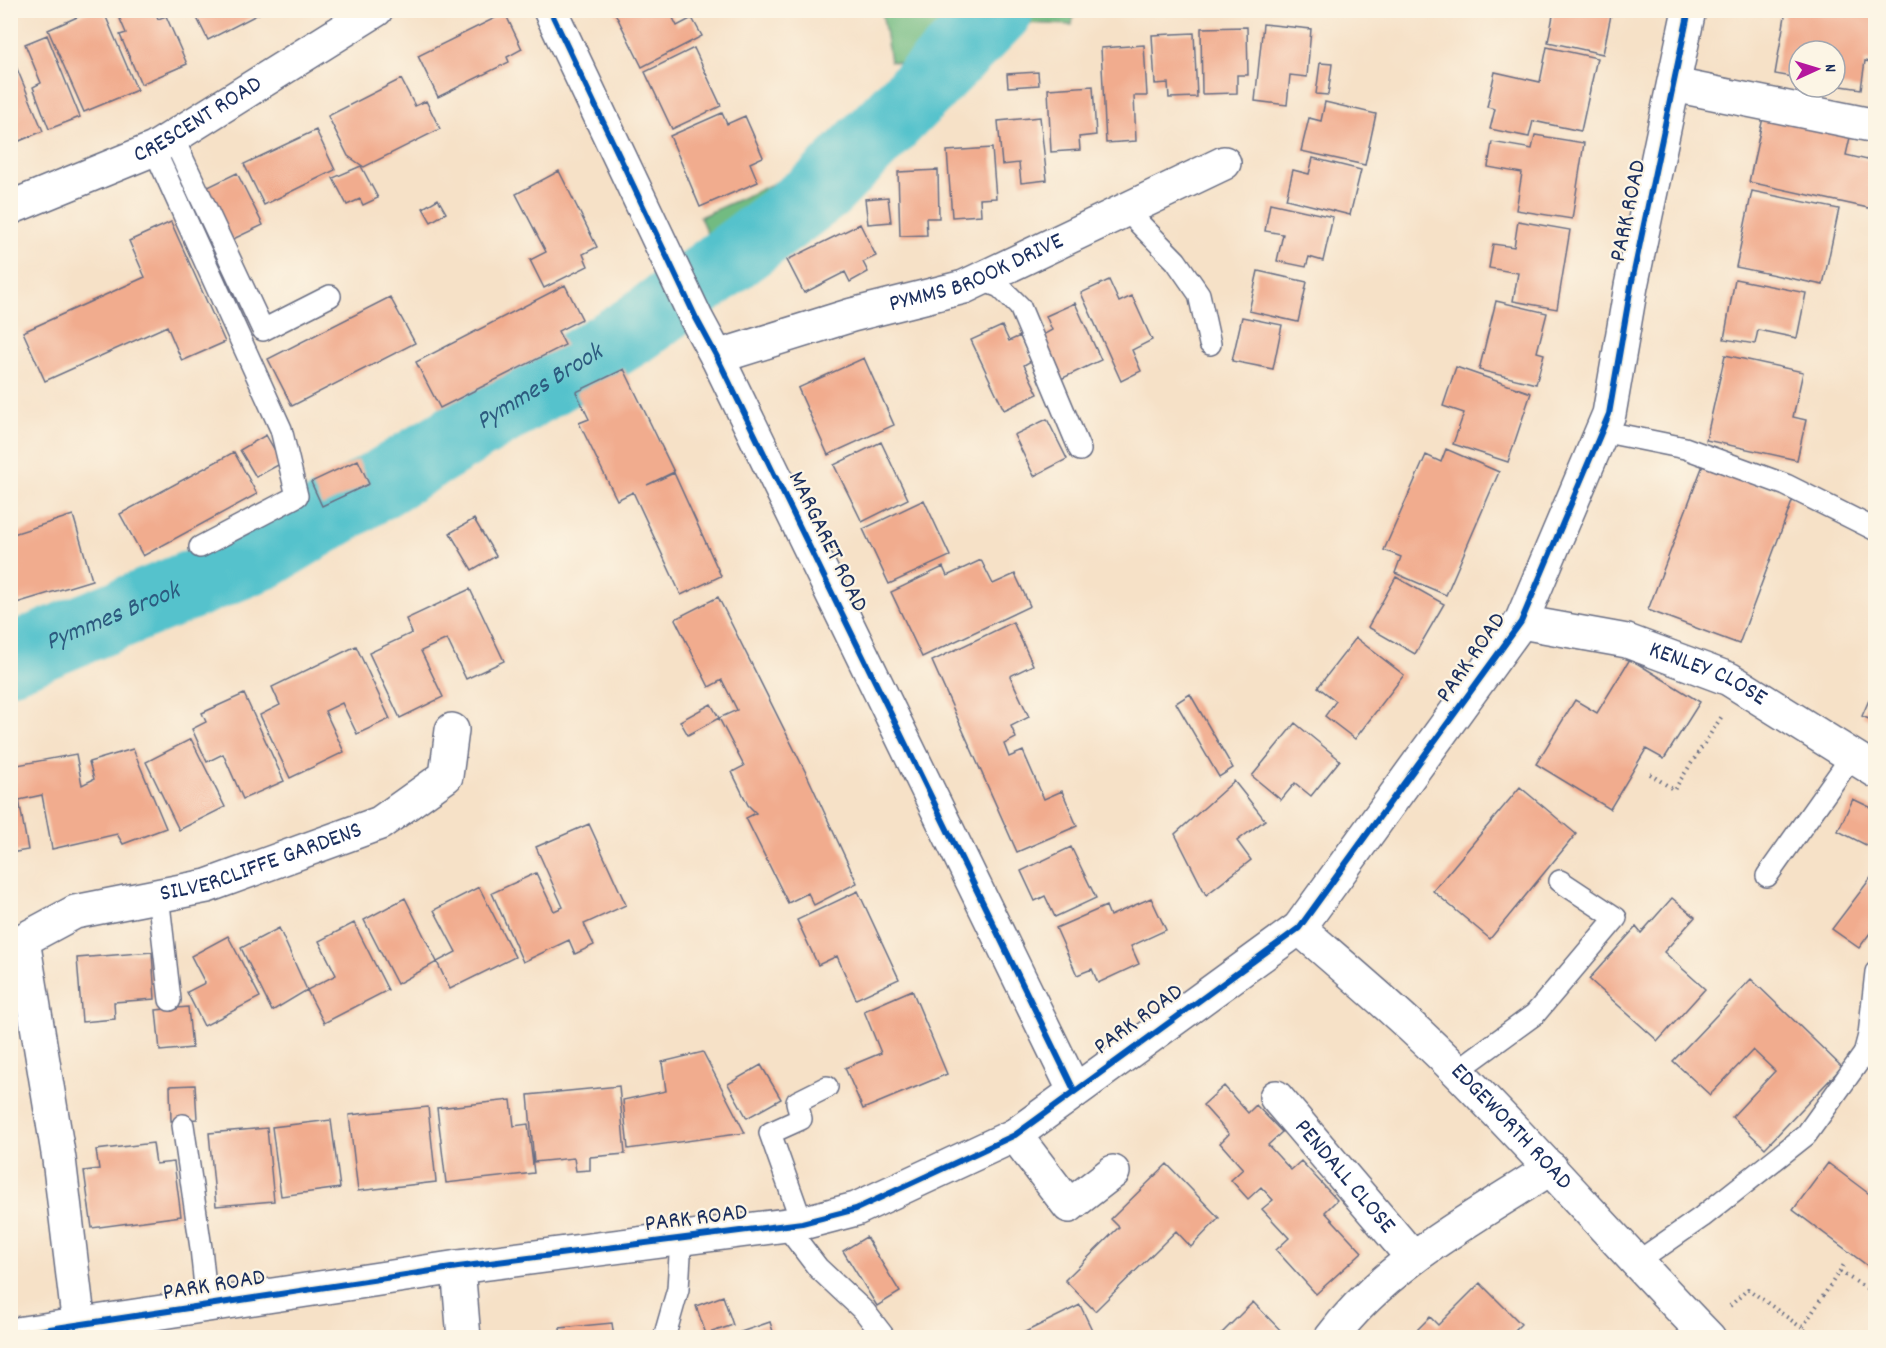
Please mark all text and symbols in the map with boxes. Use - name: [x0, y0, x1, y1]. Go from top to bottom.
- north arrow: [1787, 39, 1847, 99]
- text: N: [1818, 63, 1841, 73]
- street label: CRESCENT ROAD: [129, 68, 269, 173]
- street label: PARK ROAD: [1602, 157, 1656, 265]
- street label: PYMMS BROOK DRIVE: [886, 225, 1070, 322]
- water label: Pymmes Brook: [469, 334, 612, 440]
- street label: MARGARET ROAD: [778, 466, 876, 618]
- water label: Pymmes Brook: [40, 572, 188, 661]
- street label: PARK ROAD: [1428, 606, 1516, 710]
- street label: KENLEY CLOSE: [1644, 634, 1773, 715]
- street label: SILVERCLIFFE GARDENS: [157, 814, 367, 912]
- street label: PARK ROAD: [1087, 976, 1191, 1064]
- street label: EDGEWORTH ROAD: [1442, 1056, 1580, 1198]
- street label: PENDALL CLOSE: [1285, 1112, 1403, 1242]
- street label: PARK ROAD: [643, 1196, 749, 1242]
- street label: PARK ROAD: [160, 1261, 268, 1311]

